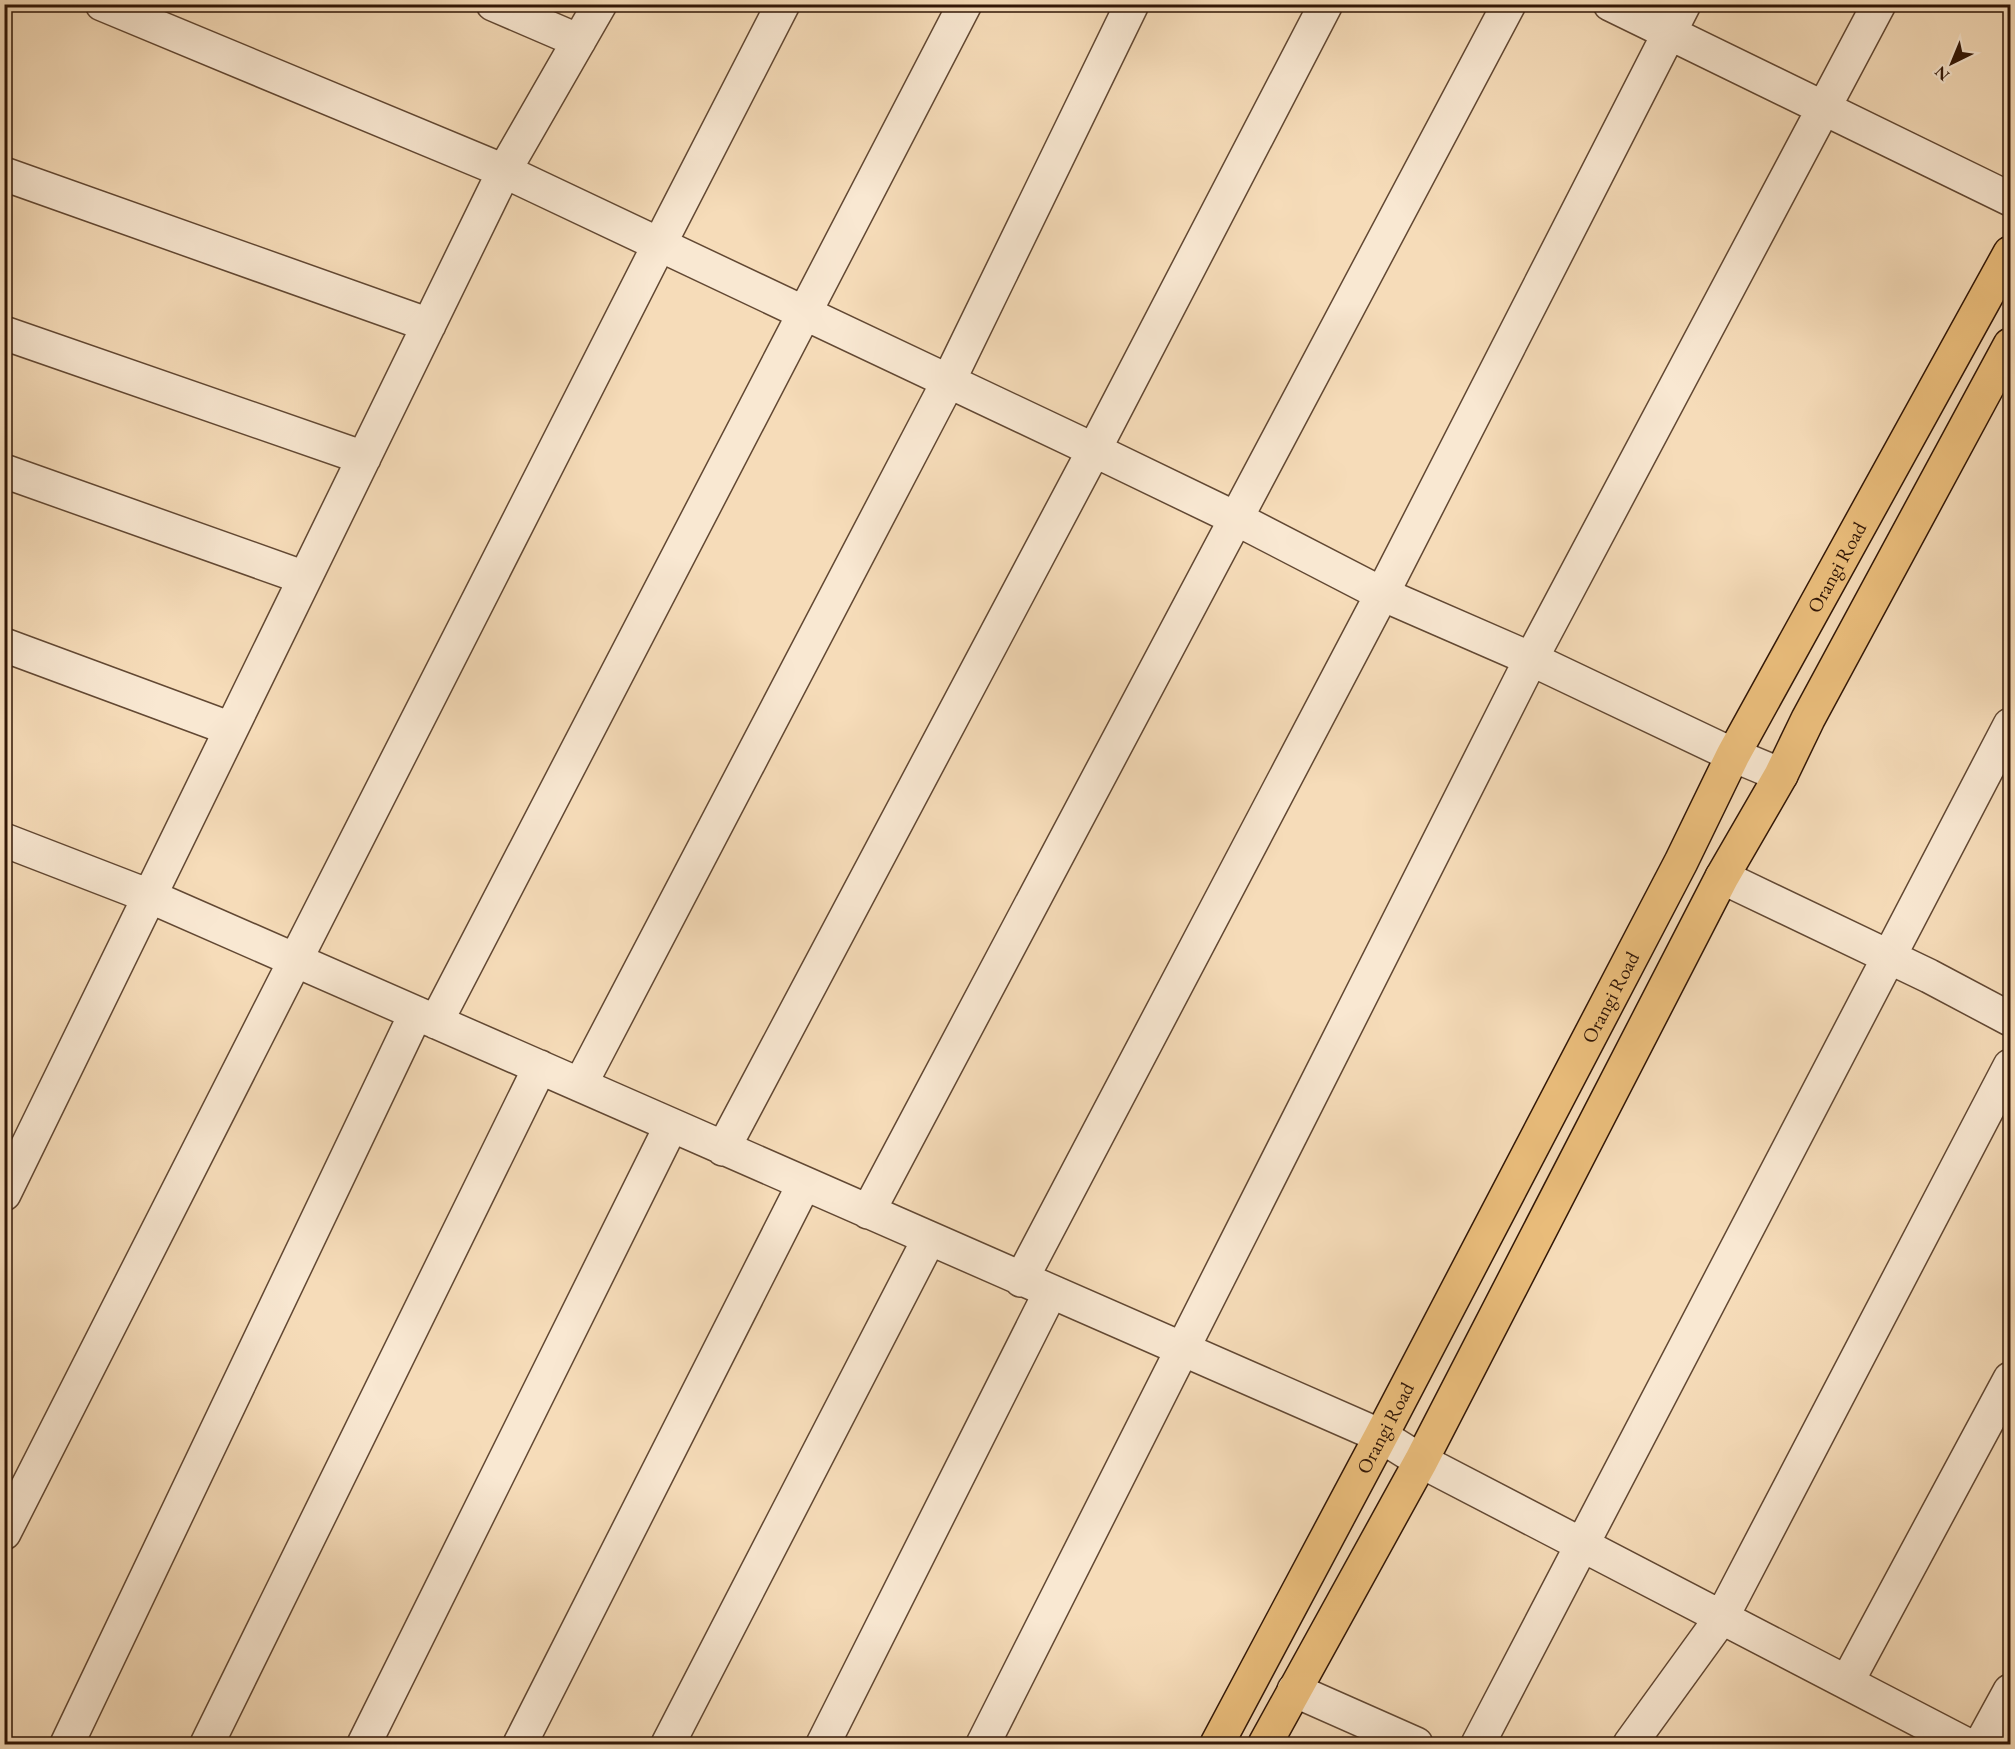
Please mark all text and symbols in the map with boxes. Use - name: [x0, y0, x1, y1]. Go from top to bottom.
- north arrow: [1922, 33, 1982, 93]
- text: N: [1930, 61, 1954, 86]
- street label: Orangi Road: [1801, 516, 1873, 617]
- street label: Orangi Road: [1576, 946, 1645, 1048]
- street label: Orangi Road: [1350, 1377, 1420, 1478]

